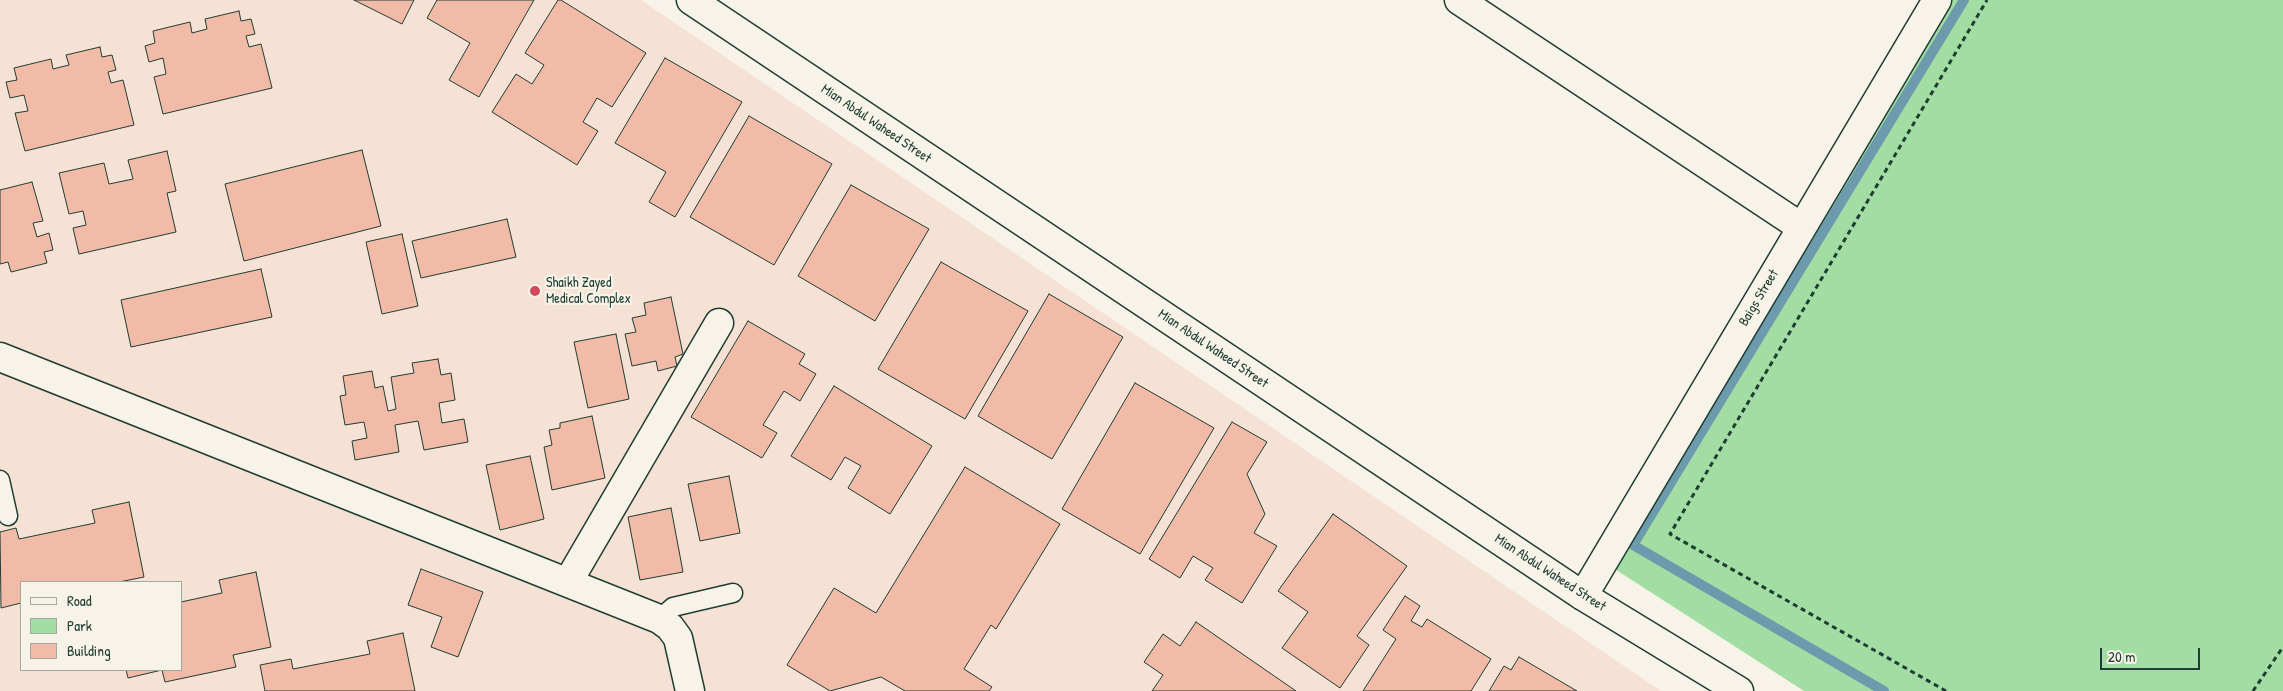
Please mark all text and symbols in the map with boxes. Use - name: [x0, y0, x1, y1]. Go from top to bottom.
- street label: Mian Abdul Waheed Street: [818, 81, 934, 167]
- street label: Baigs Street: [1736, 267, 1782, 329]
- place label: Shaikh Zayed Medical Complex: [546, 275, 631, 308]
- marker: Shaikh Zayed Medical Complex: [528, 284, 542, 298]
- street label: Mian Abdul Waheed Street: [1155, 306, 1271, 392]
- street label: Mian Abdul Waheed Street: [1491, 531, 1609, 615]
- legend: [20, 581, 182, 671]
- text: Road: [67, 590, 92, 611]
- text: Park: [67, 615, 92, 636]
- scale bar: [2103, 638, 2203, 670]
- text: Building: [67, 640, 111, 661]
- text: 20 m: [2108, 646, 2135, 667]

